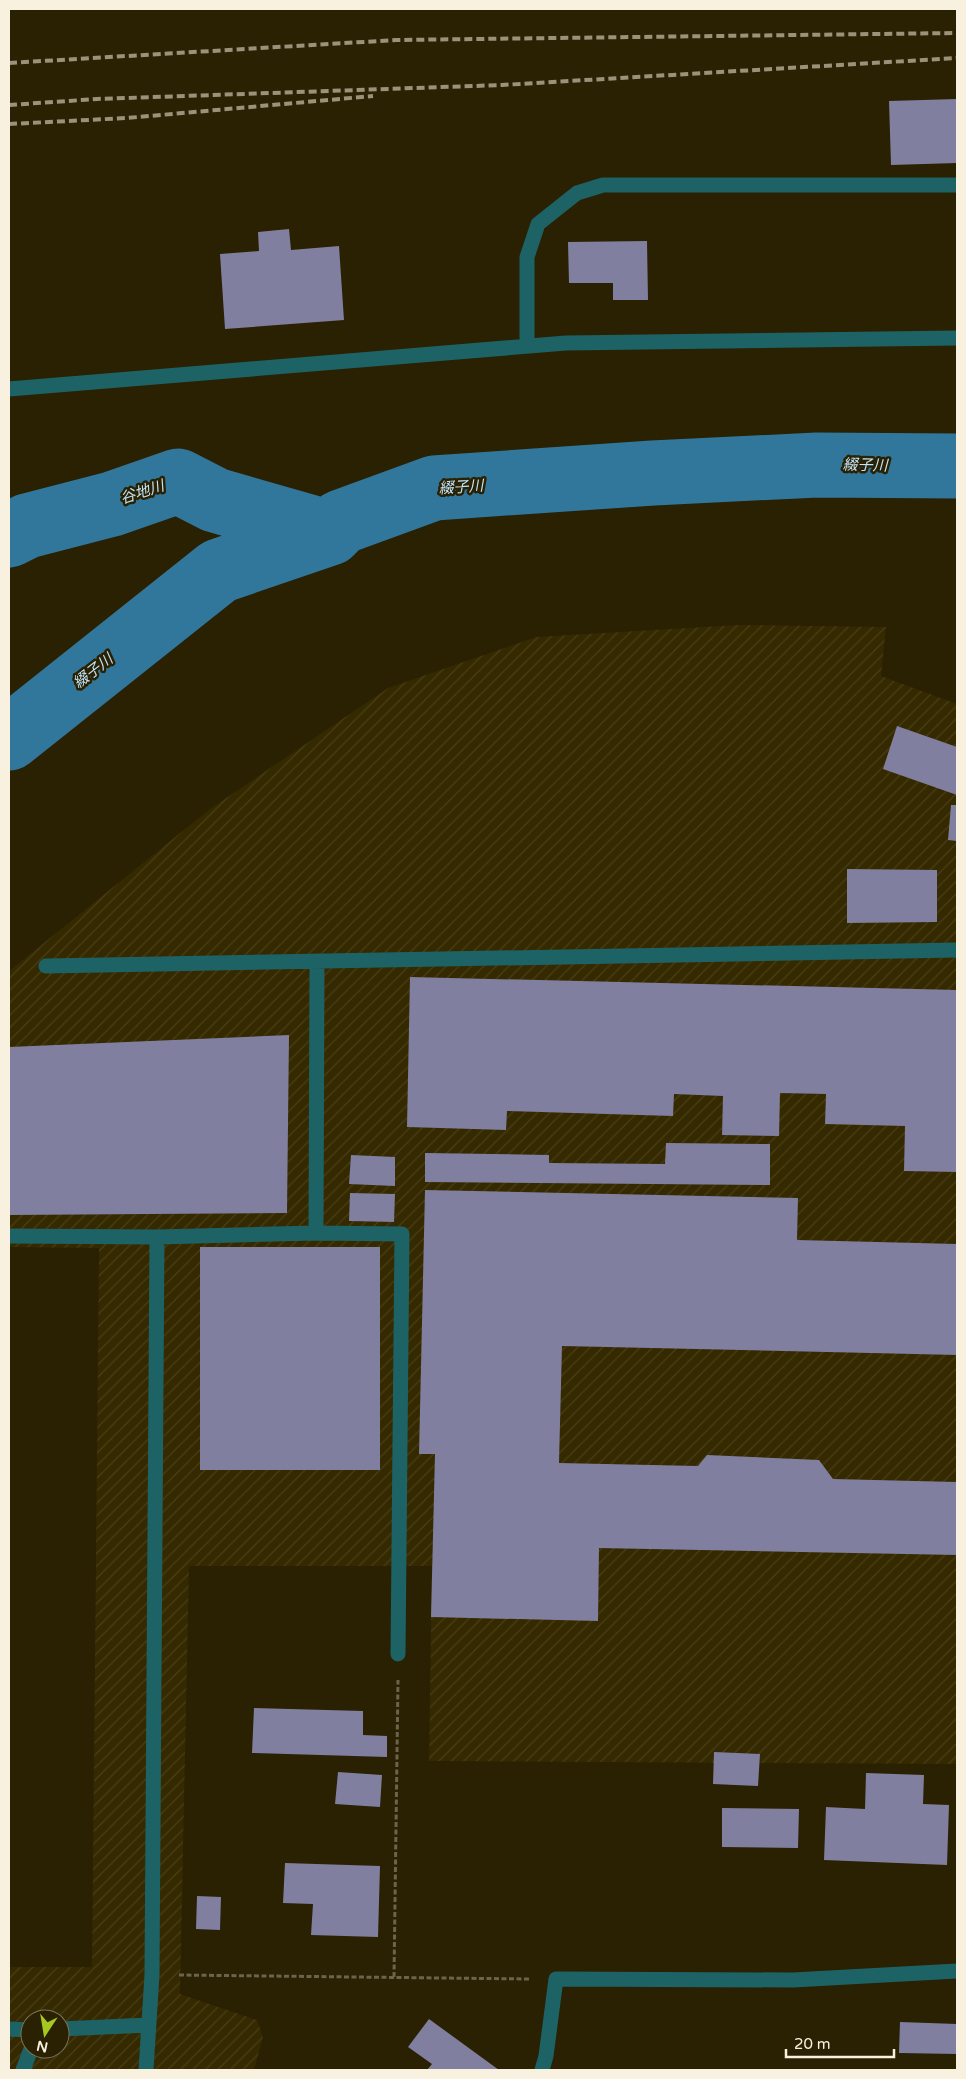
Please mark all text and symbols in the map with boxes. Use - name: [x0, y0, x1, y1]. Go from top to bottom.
- water label: 綴子川: [842, 456, 890, 474]
- water label: 谷地川: [118, 476, 168, 508]
- water label: 綴子川: [438, 476, 486, 498]
- water label: 綴子川: [70, 649, 118, 692]
- north arrow: [20, 2009, 70, 2059]
- scale bar: [786, 2026, 894, 2058]
- text: 20 m: [794, 2035, 831, 2053]
- text: N: [35, 2037, 50, 2056]

